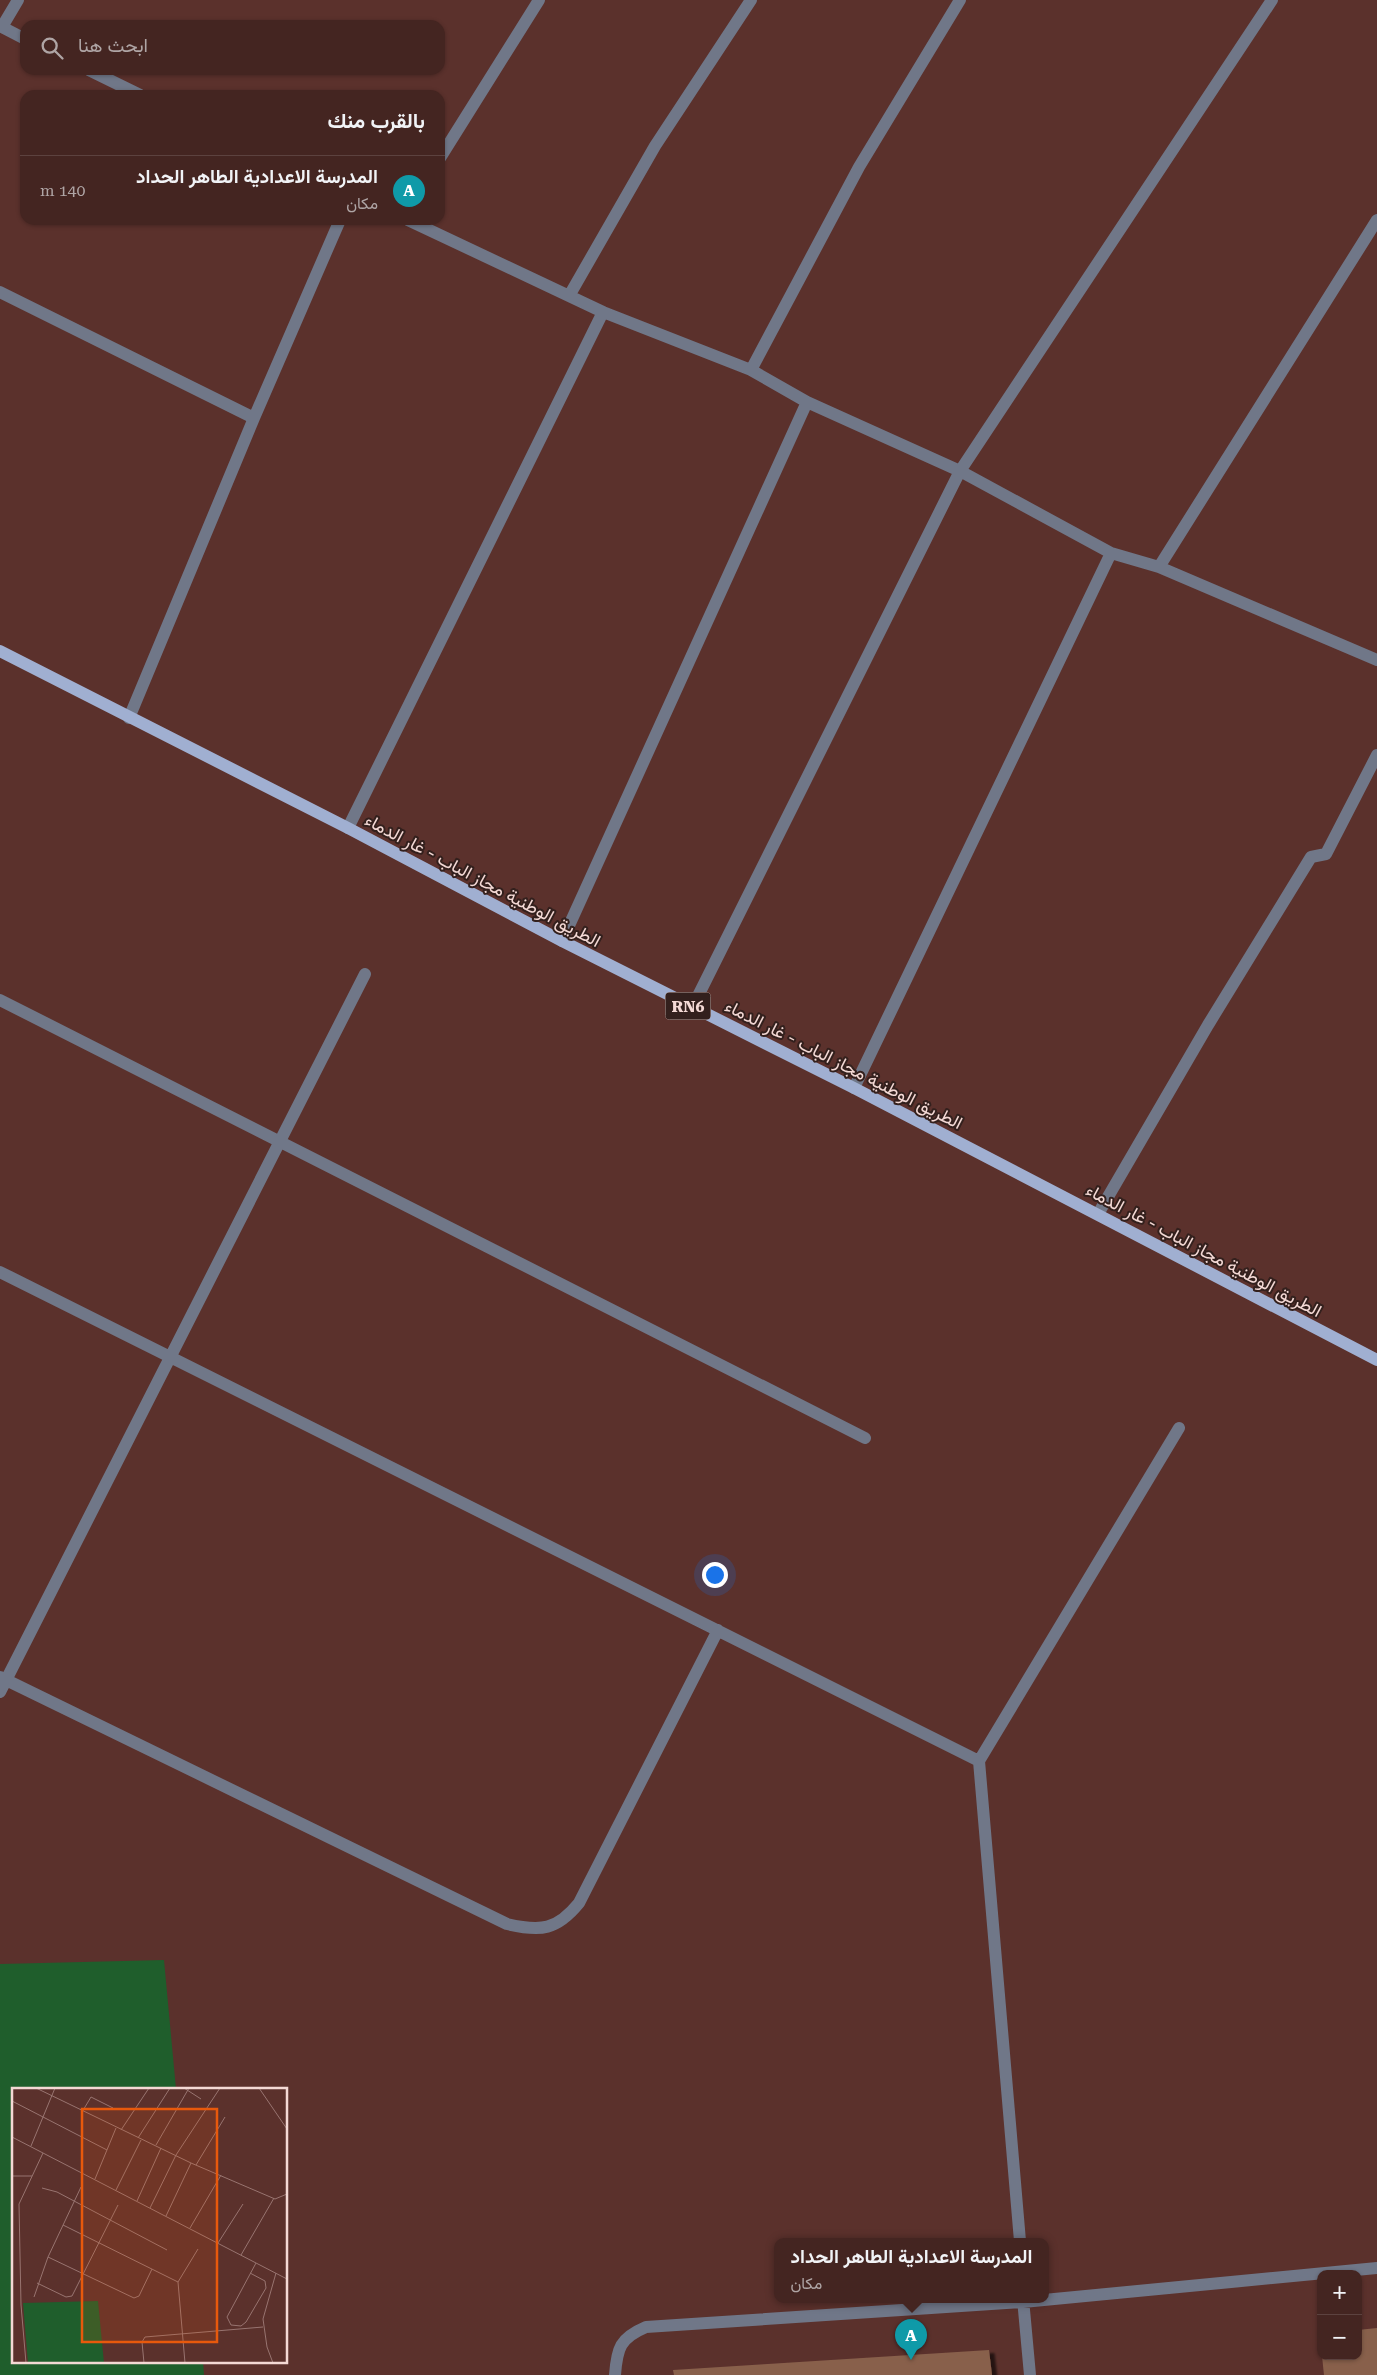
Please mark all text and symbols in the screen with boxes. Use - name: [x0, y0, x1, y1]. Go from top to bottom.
- search box: [20, 20, 445, 75]
- icon: search: [38, 34, 66, 62]
- text: ابحث هنا: [78, 34, 148, 57]
- text: بالقرب منك: [327, 109, 425, 133]
- text: المدرسة الاعدادية الطاهر الحداد: [136, 165, 378, 188]
- text: 140 m: [40, 181, 86, 200]
- text: A: [403, 181, 415, 200]
- text: مكان: [346, 194, 378, 213]
- street label: الطريق الوطنية مجاز الباب - غار الدماء: [361, 809, 604, 952]
- road number: RN6: [666, 992, 710, 1019]
- street label: الطريق الوطنية مجاز الباب - غار الدماء: [721, 995, 966, 1134]
- street label: الطريق الوطنية مجاز الباب - غار الدماء: [1082, 1179, 1325, 1322]
- your location: [702, 1562, 728, 1588]
- inset map: [12, 2088, 288, 2362]
- popup: [774, 2238, 1049, 2303]
- text: المدرسة الاعدادية الطاهر الحداد: [791, 2245, 1032, 2268]
- map controls: [1317, 2270, 1362, 2360]
- button: +: [1317, 2270, 1362, 2315]
- text: مكان: [791, 2274, 822, 2293]
- button: −: [1317, 2315, 1362, 2360]
- pin: A: [895, 2319, 927, 2360]

